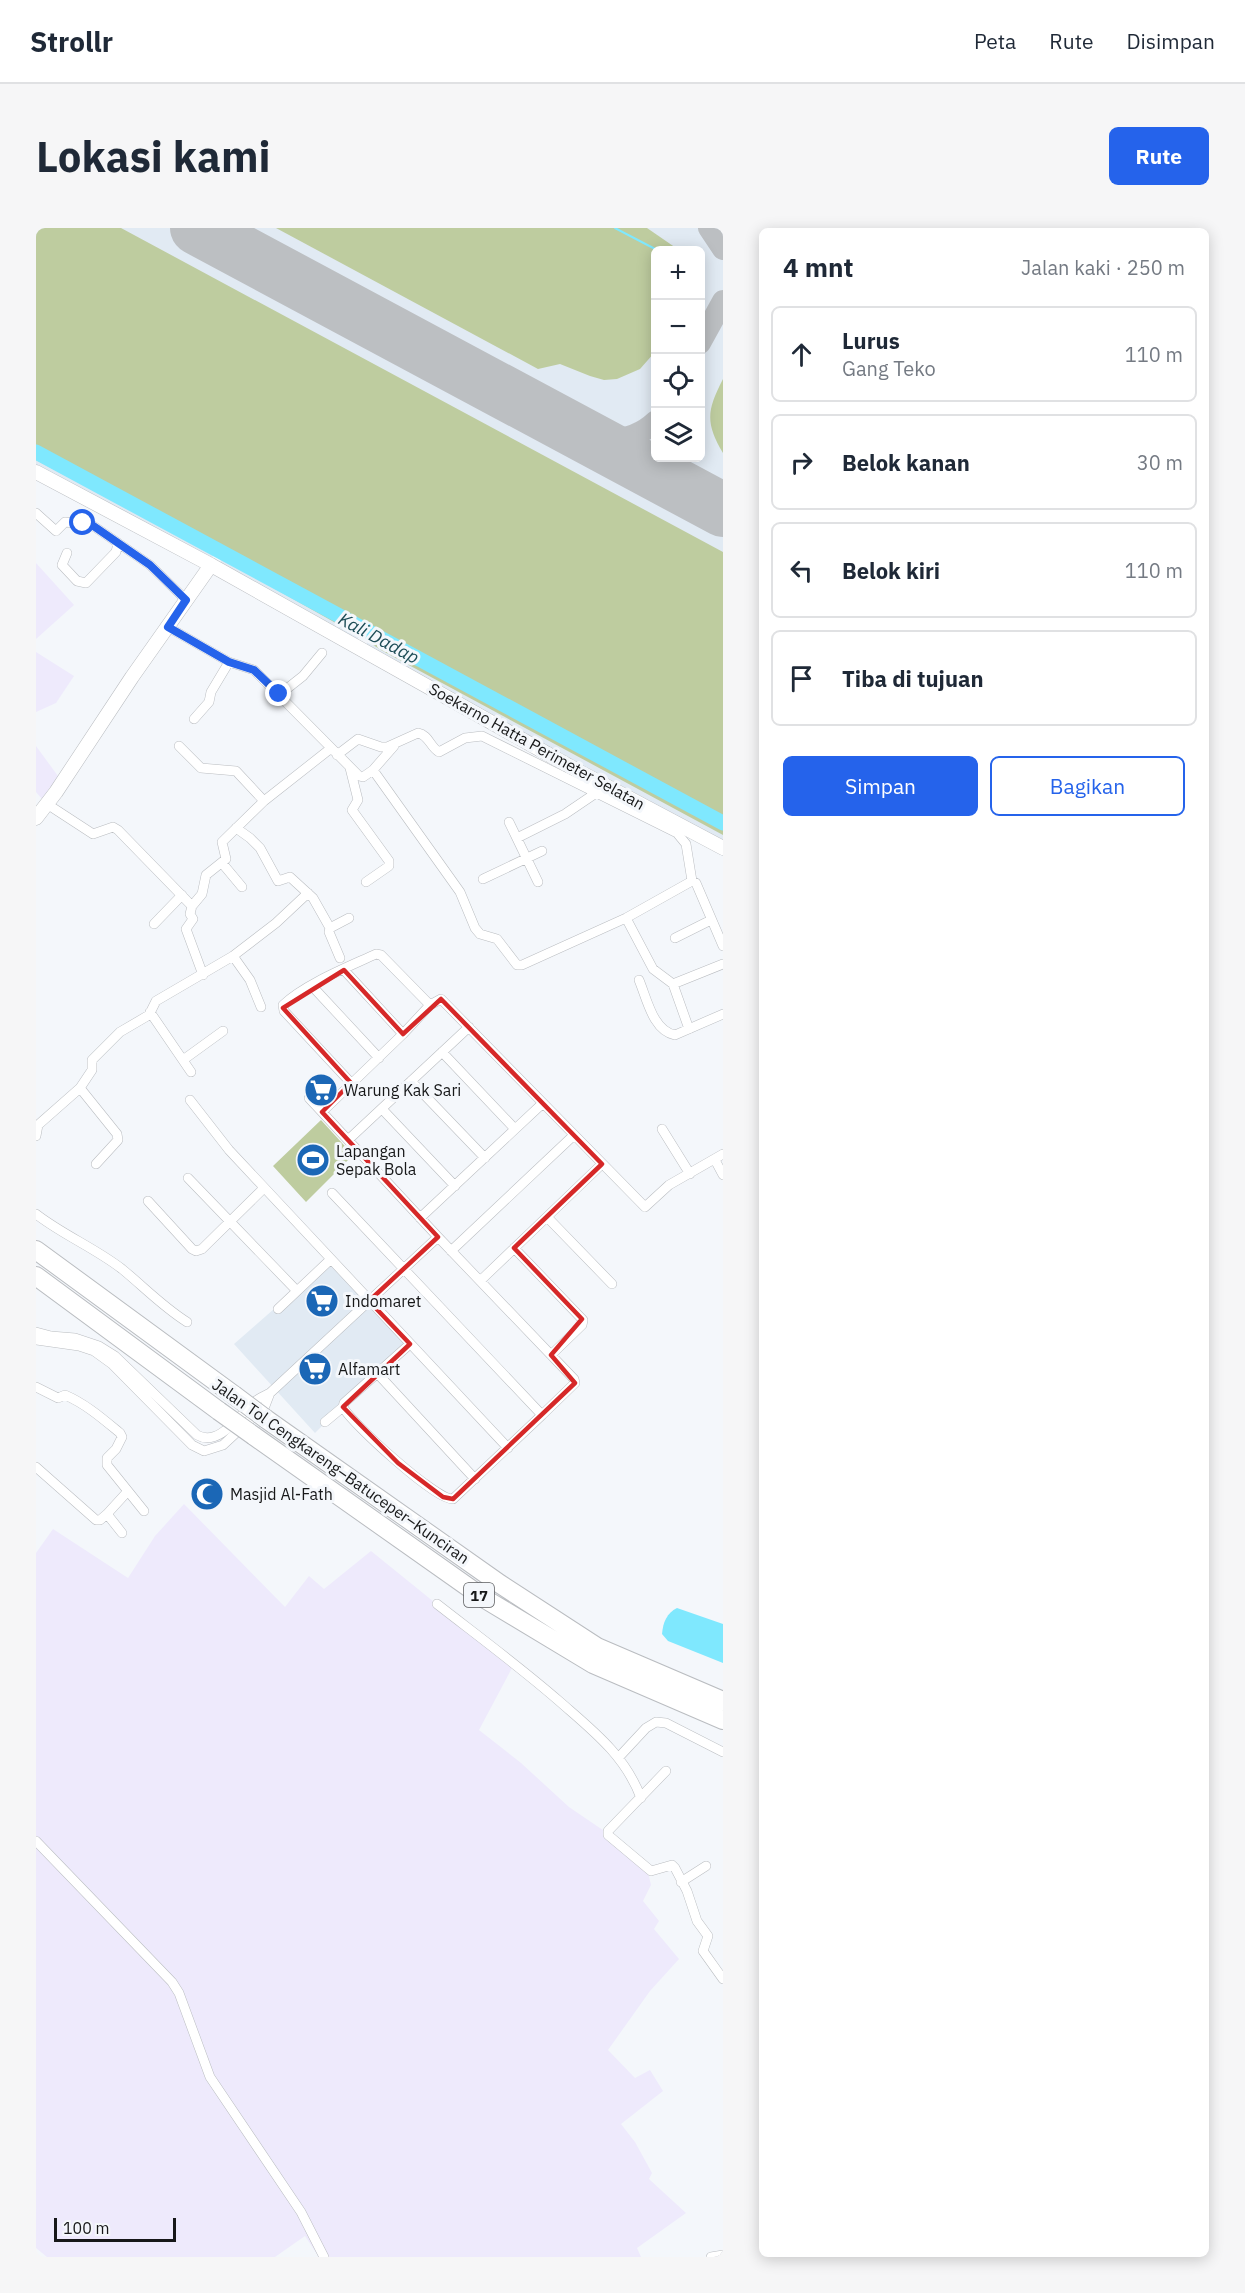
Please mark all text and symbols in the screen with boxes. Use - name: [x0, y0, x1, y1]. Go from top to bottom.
- text: Strollr: [30, 23, 113, 60]
- text: Peta: [974, 27, 1016, 55]
- text: Rute: [1049, 27, 1094, 55]
- text: Disimpan: [1127, 27, 1215, 55]
- button: Rute: [1109, 127, 1209, 185]
- text: Lokasi kami: [36, 129, 270, 184]
- map controls: [651, 246, 705, 462]
- button: +: [651, 246, 705, 300]
- text: 4 mnt: [783, 250, 853, 284]
- text: Jalan kaki · 250 m: [1021, 254, 1185, 281]
- button: −: [651, 300, 705, 354]
- text: Lurus: [842, 326, 900, 355]
- icon: ahead: [785, 338, 818, 371]
- text: 110 m: [1125, 341, 1183, 368]
- button: locate: [651, 354, 705, 408]
- text: Gang Teko: [842, 355, 936, 382]
- button: layers: [651, 408, 705, 462]
- icon: right: [785, 446, 818, 479]
- text: Belok kanan: [842, 448, 970, 477]
- text: 30 m: [1137, 449, 1183, 476]
- route start: [69, 509, 95, 535]
- icon: left: [785, 554, 818, 587]
- text: Belok kiri: [842, 556, 940, 585]
- text: 110 m: [1125, 557, 1183, 584]
- water label: Kali Dadap: [335, 607, 423, 669]
- icon: arrive: [785, 662, 818, 695]
- text: Tiba di tujuan: [842, 664, 984, 693]
- street label: Soekarno Hatta Perimeter Selatan: [425, 678, 649, 814]
- route end: [265, 680, 291, 706]
- button: Simpan: [783, 756, 978, 816]
- button: Bagikan: [990, 756, 1185, 816]
- supermarket icon: Warung Kak Sari: [303, 1072, 339, 1108]
- place label: Warung Kak Sari: [344, 1080, 461, 1100]
- place label: Lapangan Sepak Bola: [336, 1141, 417, 1179]
- sports icon: Lapangan Sepak Bola: [295, 1142, 331, 1178]
- supermarket icon: Indomaret: [304, 1283, 340, 1319]
- place label: Indomaret: [345, 1291, 421, 1311]
- supermarket icon: Alfamart: [297, 1351, 333, 1387]
- place label: Alfamart: [338, 1359, 400, 1379]
- street label: Jalan Tol Cengkareng–Batuceper–Kunciran: [209, 1374, 473, 1568]
- mosque icon: Masjid Al-Fath: [189, 1476, 225, 1512]
- place label: Masjid Al-Fath: [230, 1484, 333, 1504]
- road number: 17: [464, 1583, 494, 1607]
- scale bar: [54, 2215, 176, 2242]
- text: 100 m: [63, 2218, 110, 2238]

